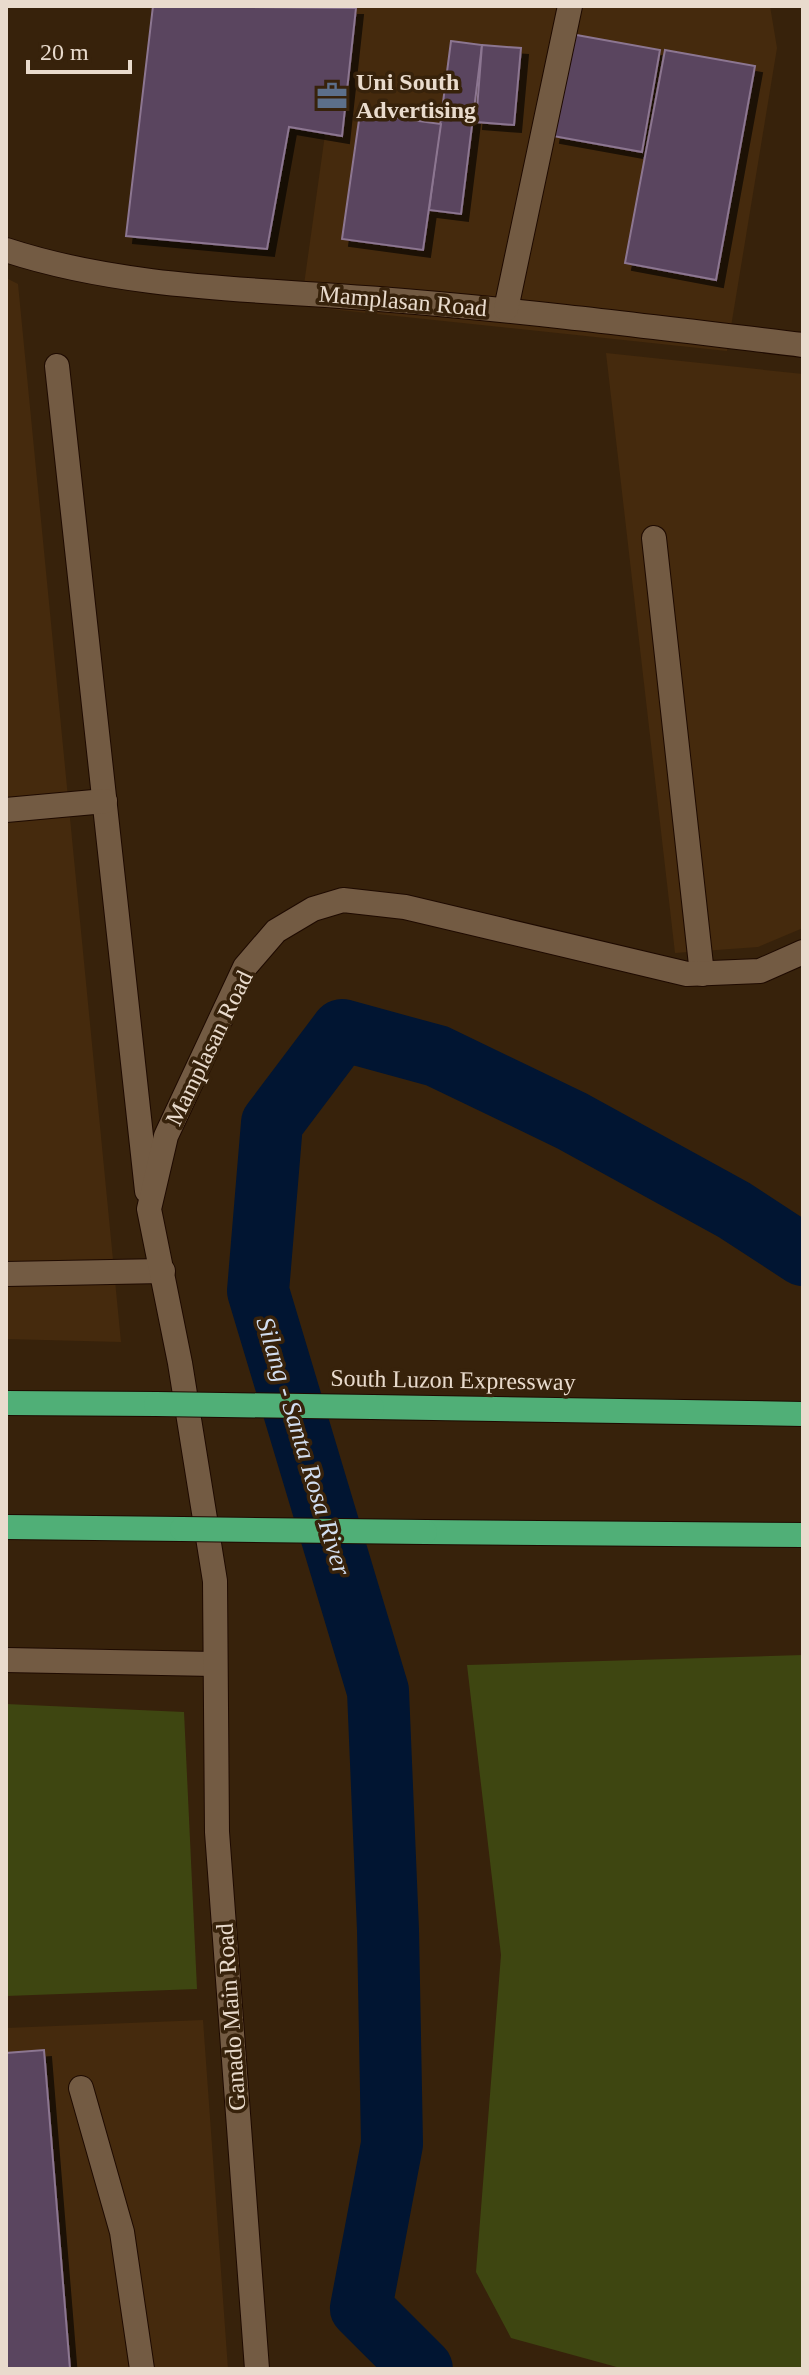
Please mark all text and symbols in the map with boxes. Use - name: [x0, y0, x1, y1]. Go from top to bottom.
- scale bar: [28, 24, 130, 74]
- text: 20 m: [40, 39, 89, 65]
- place label: Uni South Advertising: [356, 69, 476, 123]
- office icon: Uni South Advertising: [315, 79, 349, 113]
- street label: Mamplasan Road: [318, 281, 488, 321]
- street label: Mamplasan Road: [160, 967, 258, 1129]
- water label: Silang - Santa Rosa River: [250, 1313, 357, 1580]
- street label: South Luzon Expressway: [330, 1365, 576, 1395]
- street label: Ganado Main Road: [211, 1922, 251, 2112]

